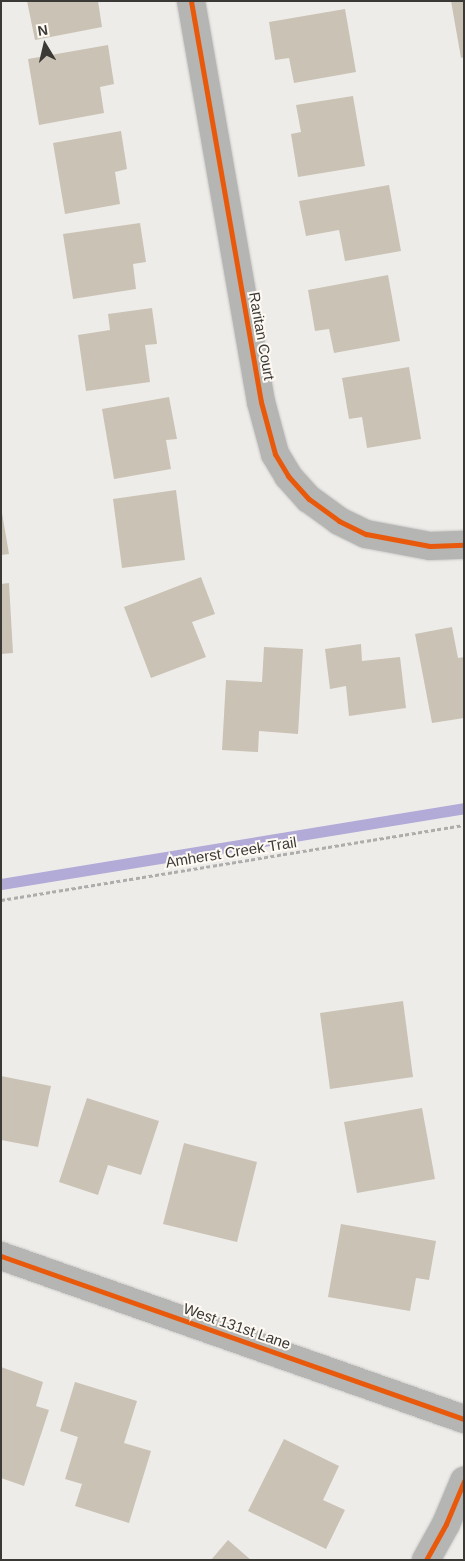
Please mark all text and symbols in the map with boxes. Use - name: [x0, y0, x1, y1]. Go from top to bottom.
- north arrow: [20, 20, 70, 70]
- text: N: [36, 21, 49, 39]
- street label: Raritan Court: [245, 291, 279, 381]
- street label: Amherst Creek Trail: [164, 833, 298, 871]
- street label: West 131st Lane: [181, 1299, 293, 1353]

